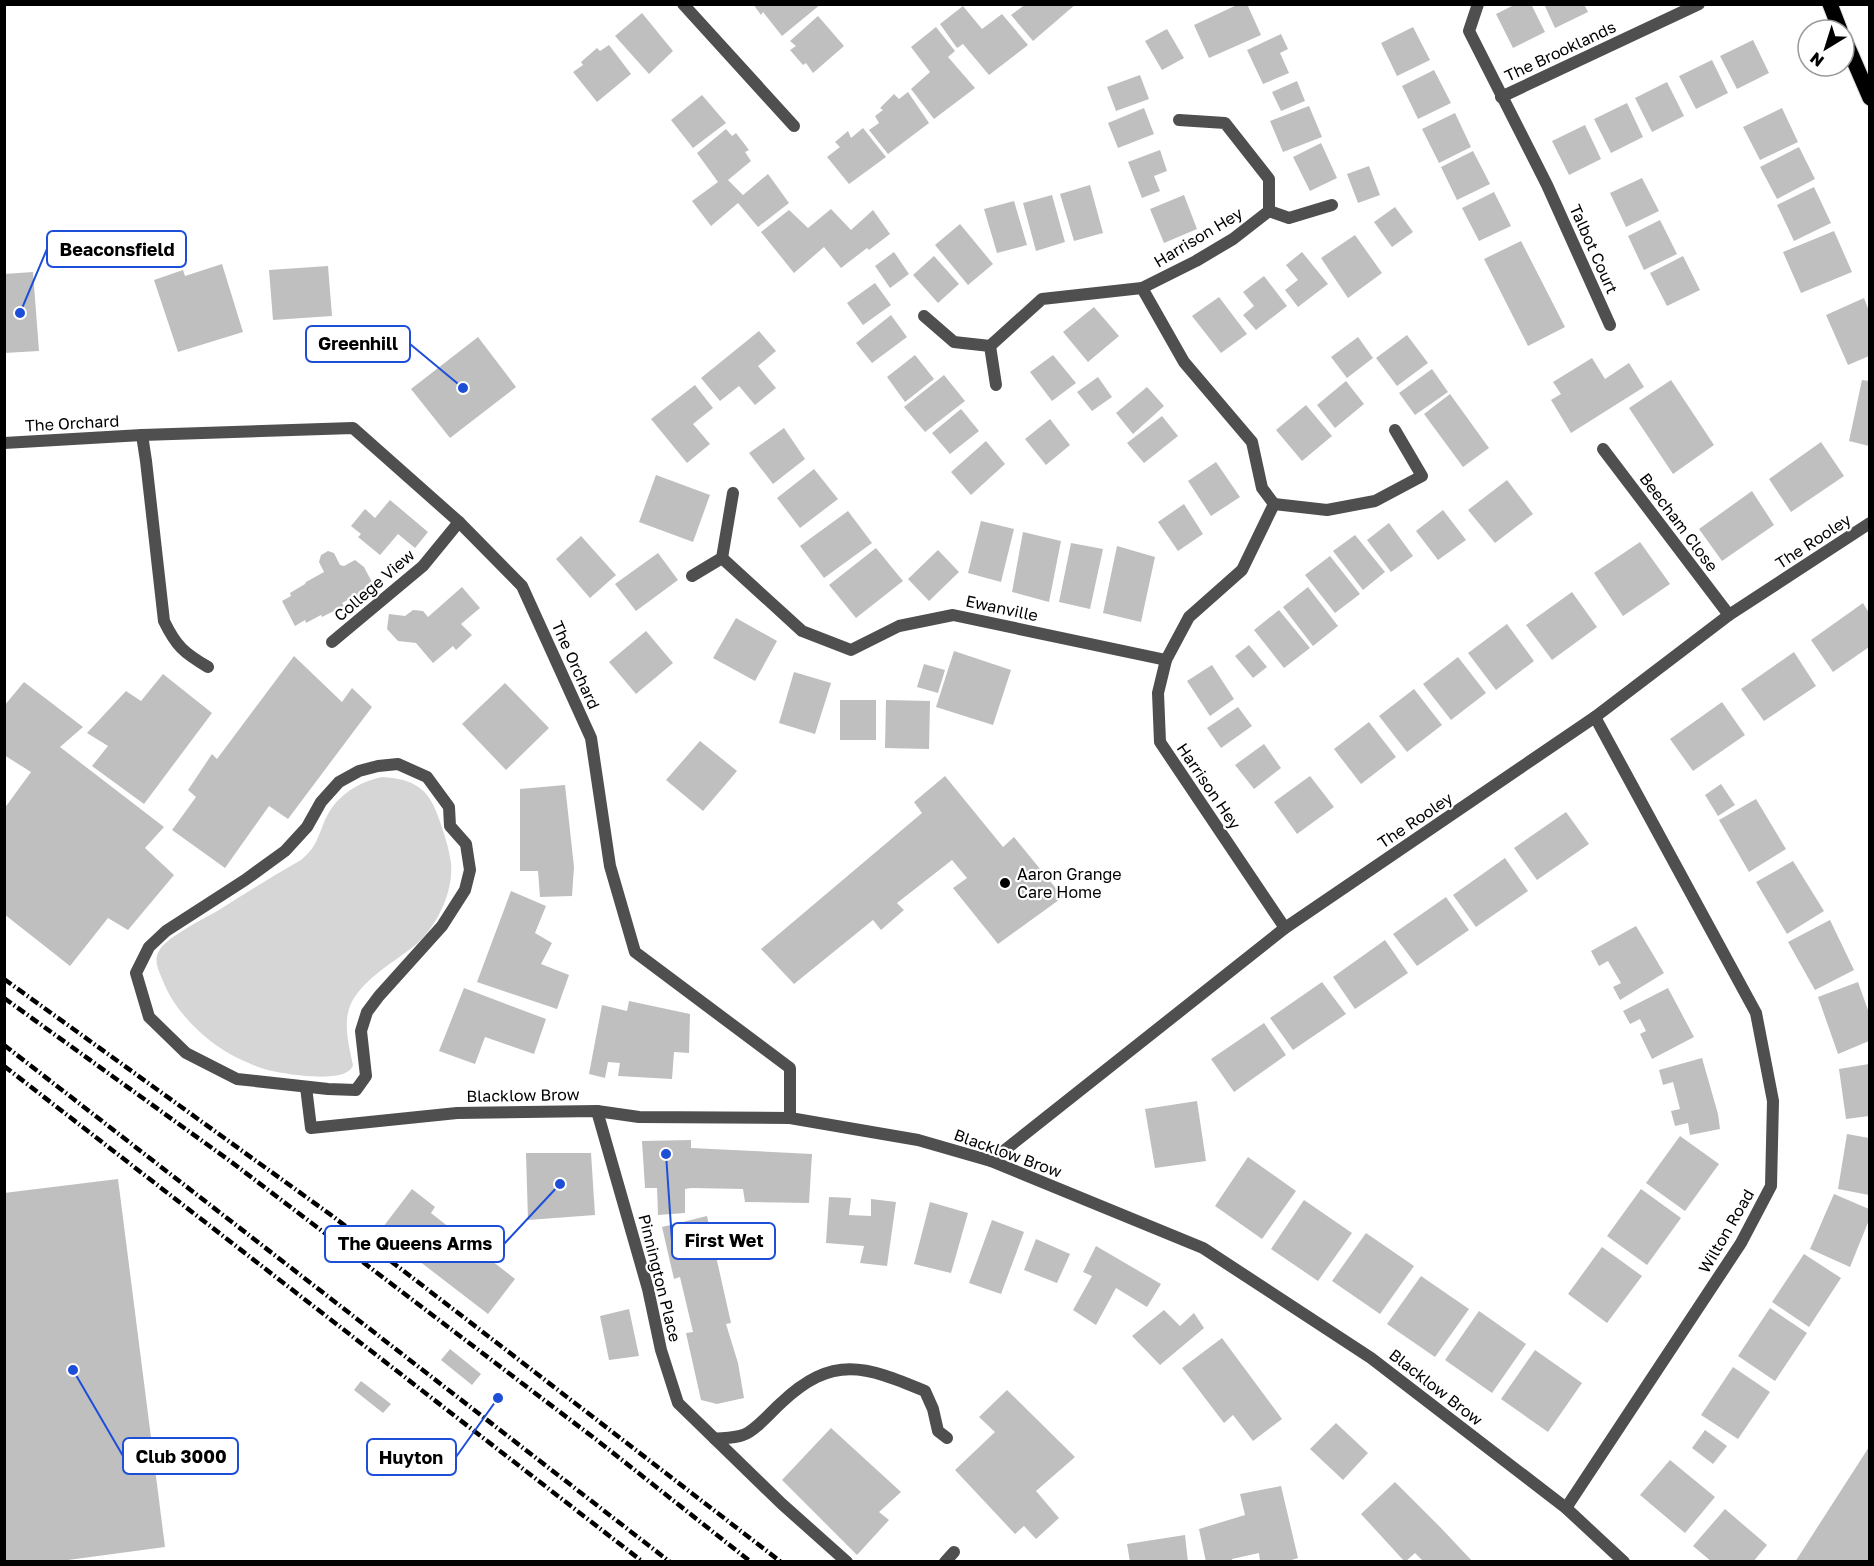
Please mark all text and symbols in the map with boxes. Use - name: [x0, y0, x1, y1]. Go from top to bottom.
- street label: The Brooklands: [1501, 16, 1619, 86]
- north arrow: [1796, 18, 1856, 78]
- text: N: [1806, 48, 1828, 71]
- street label: Talbot Court: [1565, 201, 1623, 297]
- street label: Harrison Hey: [1150, 203, 1246, 271]
- callout: Beaconsfield: [47, 231, 186, 267]
- text: Beaconsfield: [59, 238, 175, 260]
- callout: Greenhill: [306, 326, 410, 362]
- text: Greenhill: [318, 332, 398, 354]
- street label: The Orchard: [24, 411, 120, 435]
- street label: Beecham Close: [1635, 469, 1723, 575]
- street label: The Rooley: [1772, 509, 1854, 573]
- street label: College View: [330, 545, 418, 625]
- street label: Ewanville: [964, 591, 1040, 625]
- street label: The Orchard: [548, 618, 604, 712]
- street label: Harrison Hey: [1173, 739, 1245, 833]
- street label: The Rooley: [1374, 788, 1456, 852]
- place label: Aaron Grange Care Home: [1017, 864, 1122, 902]
- marker: Aaron Grange Care Home: [998, 876, 1012, 890]
- street label: Blacklow Brow: [466, 1084, 580, 1106]
- street label: Blacklow Brow: [951, 1124, 1065, 1182]
- street label: Wilton Road: [1694, 1186, 1758, 1276]
- street label: Pinnington Place: [634, 1212, 686, 1344]
- callout: First Wet: [672, 1223, 775, 1259]
- callout: The Queens Arms: [325, 1226, 504, 1262]
- text: First Wet: [684, 1229, 764, 1251]
- text: The Queens Arms: [338, 1232, 492, 1254]
- street label: Blacklow Brow: [1385, 1344, 1487, 1430]
- callout: Club 3000: [123, 1438, 238, 1474]
- callout: Huyton: [367, 1439, 456, 1475]
- text: Club 3000: [135, 1445, 227, 1467]
- text: Huyton: [379, 1446, 443, 1468]

